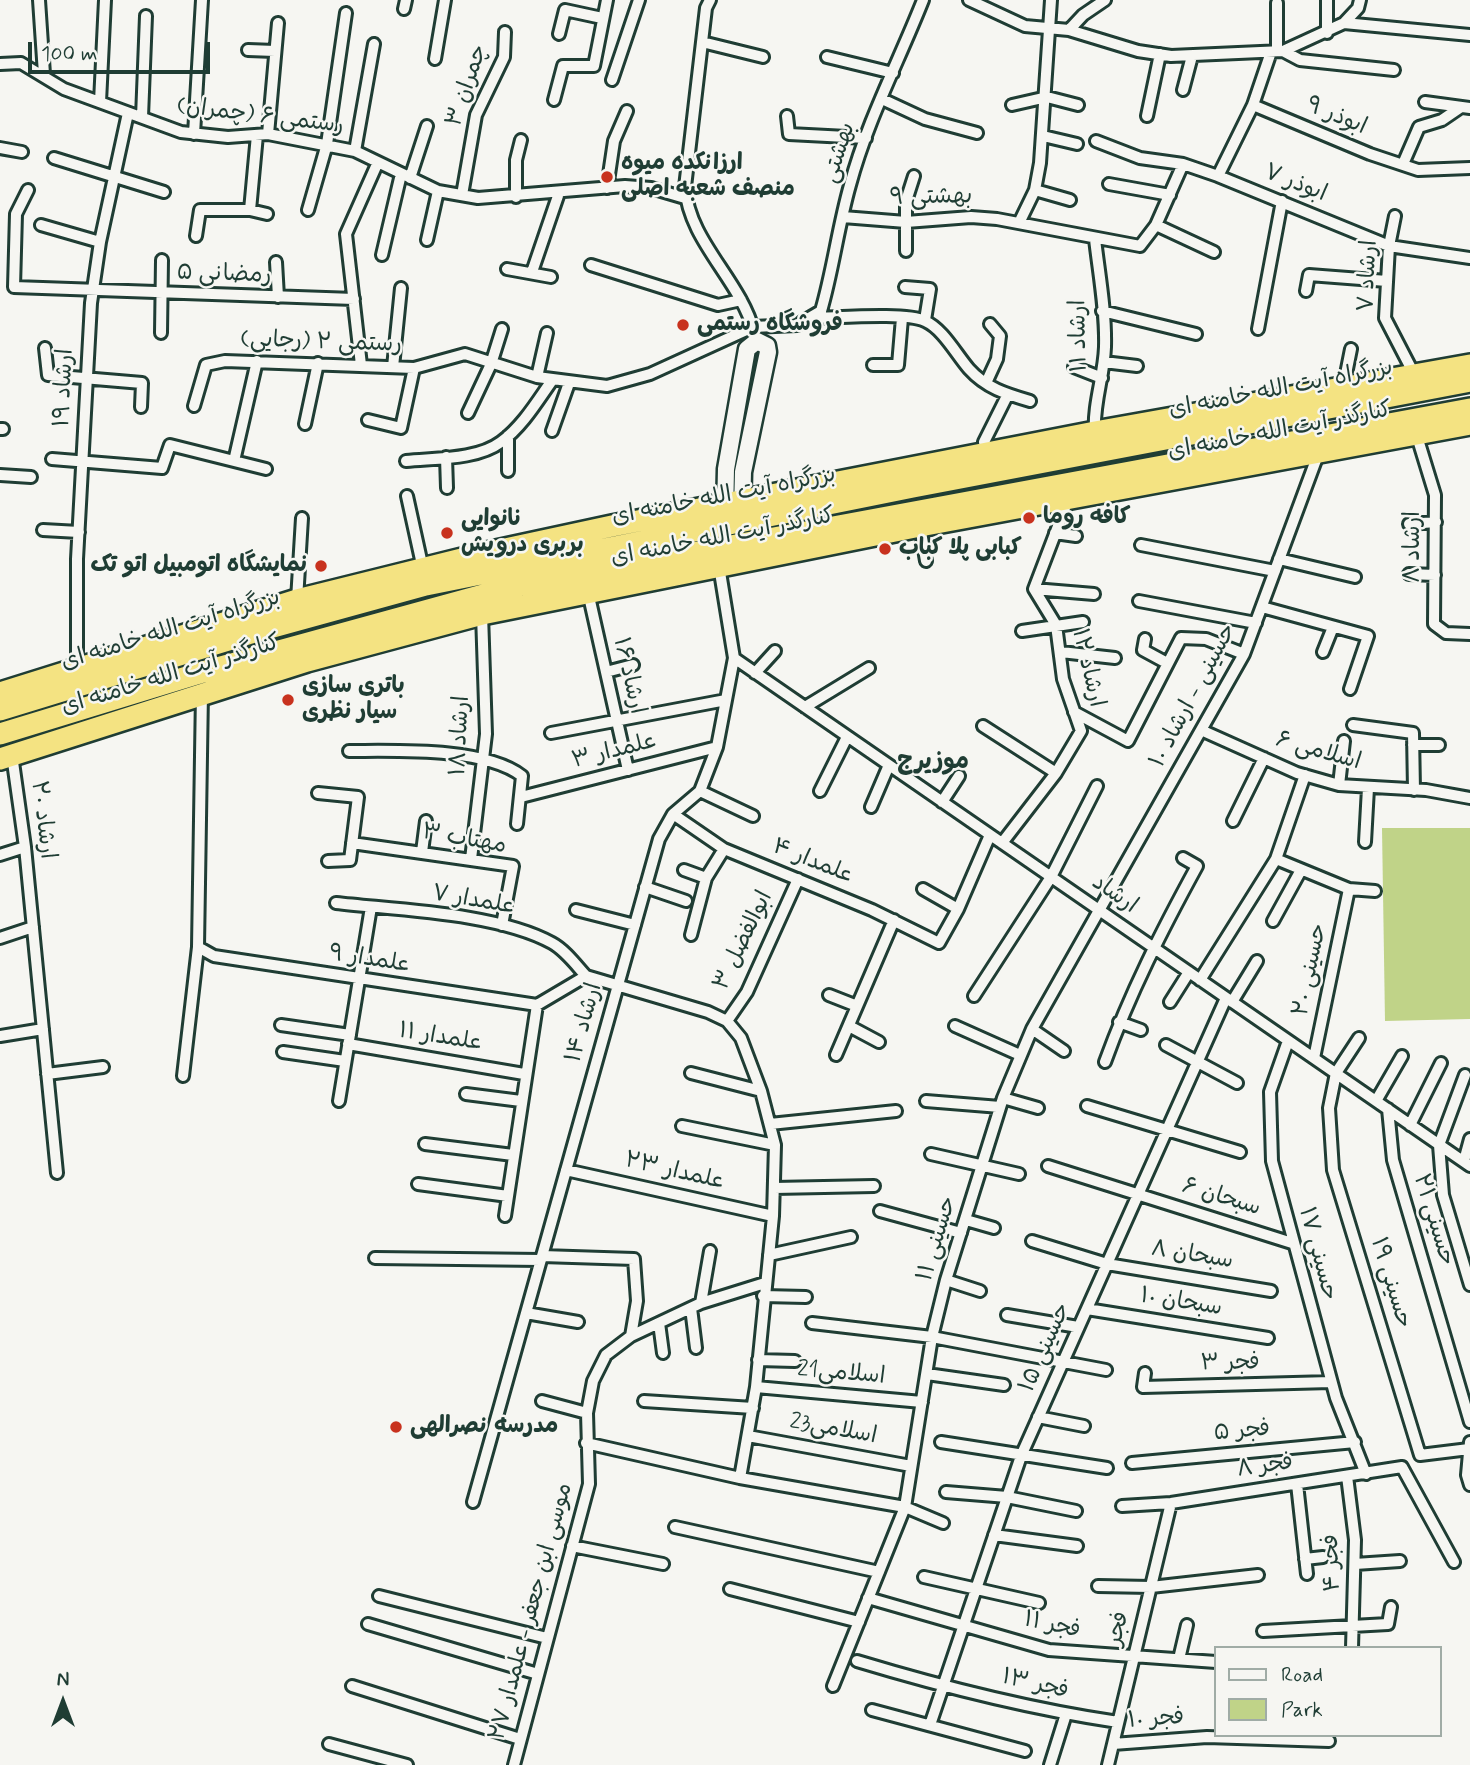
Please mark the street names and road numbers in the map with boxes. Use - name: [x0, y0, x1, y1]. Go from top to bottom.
- street label: چمران ۳: [441, 41, 495, 131]
- street label: ابوذر ۹: [1301, 92, 1371, 142]
- street label: رستمی ۶ (چمران): [175, 93, 345, 141]
- street label: بهشتی: [817, 119, 863, 187]
- street label: ابوذر ۷: [1260, 159, 1330, 209]
- street label: بهشتی ۹: [890, 183, 972, 213]
- street label: ارشاد ۷: [1353, 239, 1385, 313]
- street label: رمضانی ۵: [176, 260, 272, 290]
- street label: ارشاد ۱۱: [1066, 300, 1094, 372]
- street label: رستمی ۲ (رجایی): [240, 326, 402, 360]
- street label: ارشاد ۱۹: [49, 348, 81, 428]
- street label: بزرگراه آیت الله خامنه ای: [1167, 355, 1395, 425]
- street label: کنارگذر آیت الله خامنه ای: [1166, 397, 1394, 467]
- street label: بزرگراه آیت الله خامنه ای: [610, 462, 838, 532]
- street label: کنارگذر آیت الله خامنه ای: [609, 503, 837, 573]
- street label: ارشاد ۸: [1400, 511, 1428, 583]
- street label: بزرگراه آیت الله خامنه ای: [58, 585, 284, 677]
- street label: حسینی - ارشاد ۱۰: [1145, 619, 1243, 773]
- street label: ارشاد ۱۲: [1065, 626, 1109, 710]
- street label: کنارگذر آیت الله خامنه ای: [58, 630, 284, 722]
- street label: ارشاد ۱۶: [606, 635, 650, 717]
- street label: ارشاد ۱۸: [445, 695, 477, 777]
- street label: اسلامی ۶: [1272, 727, 1364, 777]
- street label: علمدار ۳: [569, 728, 659, 776]
- street label: ارشاد ۲۰: [23, 779, 61, 861]
- street label: مهتاب ۳: [420, 819, 508, 861]
- street label: علمدار ۴: [768, 833, 856, 891]
- street label: ارشاد: [1086, 869, 1142, 921]
- street label: علمدار ۷: [430, 880, 516, 922]
- street label: ابوالفضل ۳: [708, 887, 780, 995]
- street label: حسینی ۲۰: [1288, 921, 1334, 1019]
- street label: علمدار ۹: [327, 940, 411, 980]
- street label: ارشاد ۱۴: [561, 980, 609, 1066]
- street label: علمدار ۱۱: [397, 1018, 483, 1058]
- street label: علمدار ۲۳: [622, 1147, 726, 1197]
- street label: حسینی ۲۱: [1406, 1171, 1460, 1269]
- street label: سبحان ۶: [1178, 1173, 1264, 1223]
- street label: حسینی ۱۱: [912, 1193, 964, 1285]
- street label: حسینی ۱۷: [1291, 1204, 1343, 1304]
- street label: حسینی ۱۹: [1363, 1234, 1417, 1332]
- street label: سبحان ۸: [1149, 1236, 1235, 1276]
- street label: سبحان ۱۰: [1138, 1283, 1224, 1323]
- street label: حسینی ۱۵: [1014, 1299, 1078, 1397]
- street label: فجر ۳: [1200, 1350, 1260, 1378]
- street label: اسلامی21: [796, 1356, 886, 1392]
- street label: اسلامی23: [787, 1409, 879, 1451]
- street label: فجر ۵: [1213, 1416, 1271, 1448]
- street label: فجر ۸: [1235, 1449, 1295, 1485]
- street label: موسی ابن جعفر - علمدار ۲۷: [484, 1480, 580, 1744]
- street label: فجر ۴: [1318, 1534, 1348, 1592]
- street label: فجر ۱۱: [1021, 1607, 1083, 1645]
- street label: فجر: [1101, 1609, 1137, 1649]
- street label: فجر ۱۳: [999, 1664, 1071, 1706]
- street label: فجر ۱۰: [1127, 1704, 1185, 1736]

